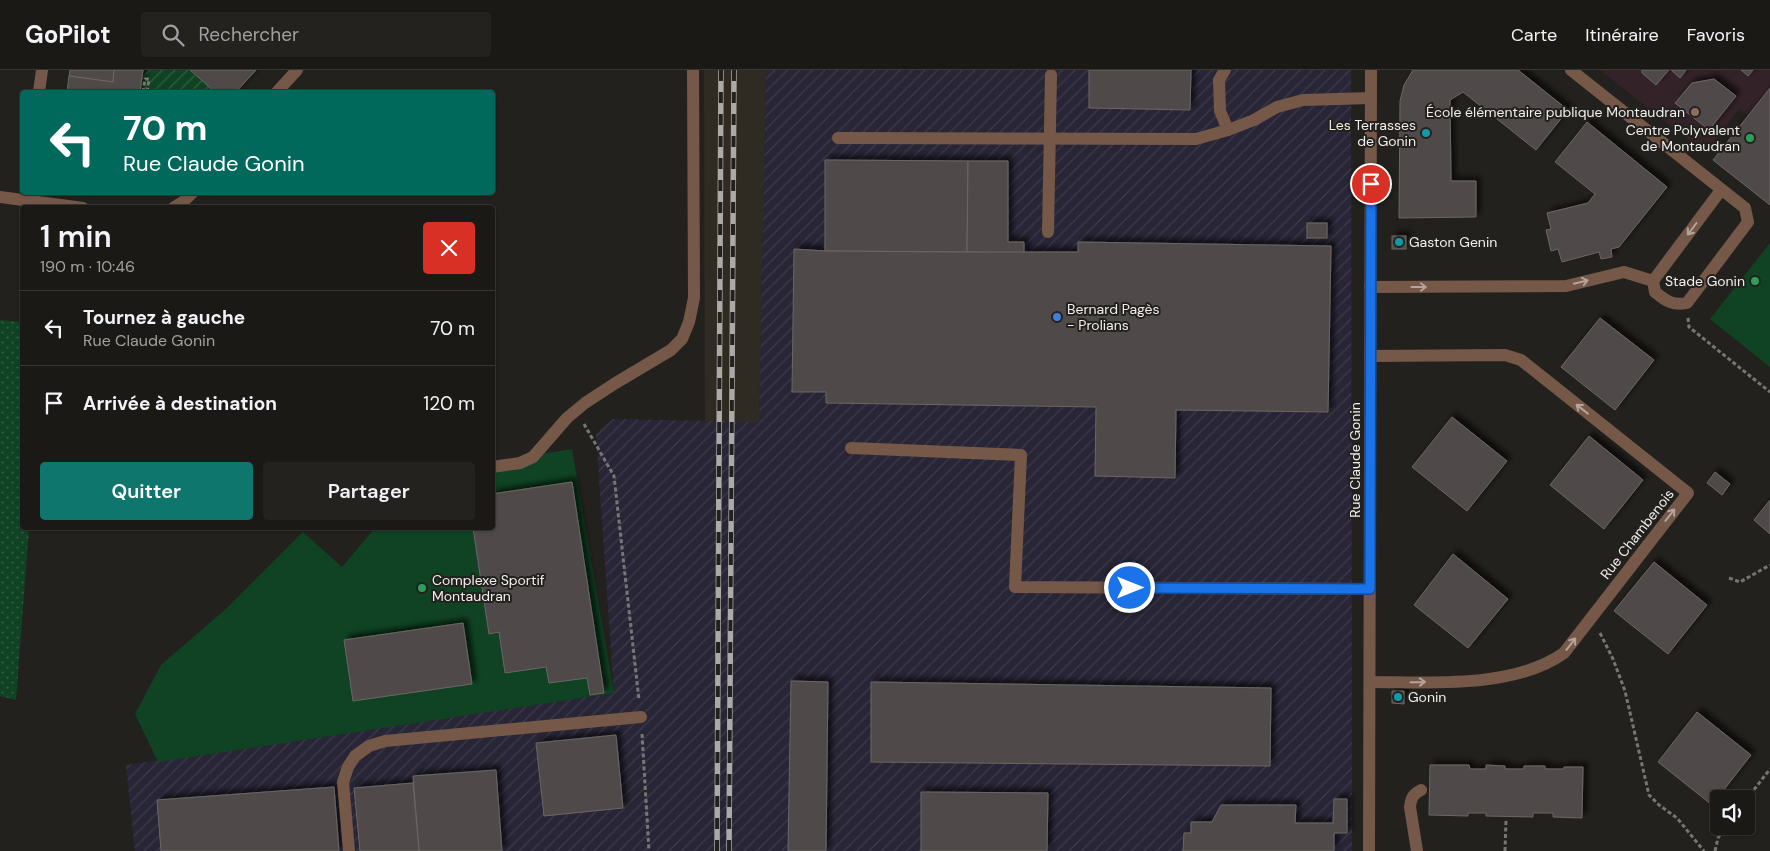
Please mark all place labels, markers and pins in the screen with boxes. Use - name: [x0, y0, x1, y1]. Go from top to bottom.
- place label: École élémentaire publique Montaudran: [1426, 103, 1685, 121]
- marker: École élémentaire publique Montaudran: [1689, 106, 1701, 118]
- place label: Les Terrasses de Gonin: [1329, 116, 1416, 150]
- place label: Centre Polyvalent de Montaudran: [1626, 121, 1740, 155]
- marker: Les Terrasses de Gonin: [1420, 127, 1432, 139]
- marker: Centre Polyvalent de Montaudran: [1744, 132, 1756, 144]
- pin: [1350, 163, 1392, 205]
- place label: Gaston Genin: [1409, 233, 1497, 251]
- marker: Gaston Genin: [1393, 236, 1405, 248]
- place label: Stade Gonin: [1665, 272, 1745, 290]
- marker: Stade Gonin: [1749, 275, 1761, 287]
- place label: Bernard Pagès - Prolians: [1067, 300, 1160, 334]
- marker: Bernard Pagès - Prolians: [1051, 311, 1063, 323]
- place label: Complexe Sportif Montaudran: [432, 571, 545, 605]
- marker: Complexe Sportif Montaudran: [416, 582, 428, 594]
- place label: Gonin: [1408, 688, 1446, 706]
- marker: Gonin: [1392, 691, 1404, 703]

